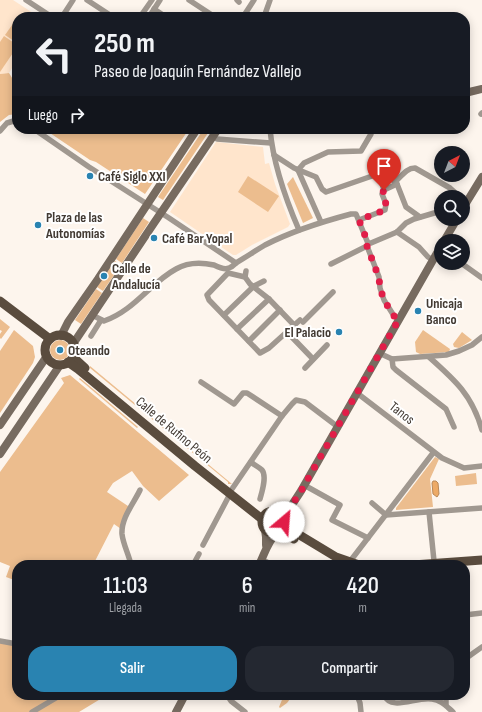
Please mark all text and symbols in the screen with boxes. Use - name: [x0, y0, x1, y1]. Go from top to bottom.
- text: 250 m: [94, 27, 155, 60]
- icon: left: [28, 28, 80, 80]
- text: Paseo de Joaquín Fernández Vallejo: [94, 61, 301, 82]
- icon: right: [66, 104, 88, 126]
- text: Luego: [28, 106, 58, 125]
- north arrow: [434, 146, 470, 182]
- map controls: [434, 146, 470, 270]
- pin: [367, 149, 401, 190]
- icon: arrive: [373, 155, 395, 177]
- place label: Café Siglo XXI: [98, 168, 166, 185]
- marker: Café Siglo XXI: [85, 171, 95, 181]
- button: search: [434, 190, 470, 226]
- place label: Plaza de las Autonomías: [45, 209, 105, 242]
- marker: Plaza de las Autonomías: [33, 220, 43, 230]
- place label: Café Bar Yopal: [162, 230, 233, 247]
- marker: Café Bar Yopal: [149, 233, 159, 243]
- button: layers: [434, 234, 470, 270]
- place label: Calle de Andalucía: [111, 260, 161, 293]
- marker: Calle de Andalucía: [99, 271, 109, 281]
- place label: Unicaja Banco: [426, 295, 463, 328]
- marker: Unicaja Banco: [413, 306, 423, 316]
- place label: El Palacio: [285, 324, 331, 341]
- marker: El Palacio: [334, 327, 344, 337]
- place label: Oteando: [68, 342, 110, 359]
- marker: Oteando: [55, 345, 65, 355]
- street label: Calle de Rufino Peón: [132, 393, 216, 467]
- street label: Tanos: [386, 398, 418, 428]
- position arrow: [263, 501, 305, 543]
- text: 11:03: [103, 571, 148, 600]
- text: 6: [242, 571, 253, 600]
- text: 420: [347, 571, 379, 600]
- text: Llegada: [109, 600, 142, 616]
- text: min: [239, 600, 255, 616]
- text: m: [358, 600, 367, 616]
- button: Salir: [28, 646, 237, 692]
- button: Compartir: [245, 646, 454, 692]

